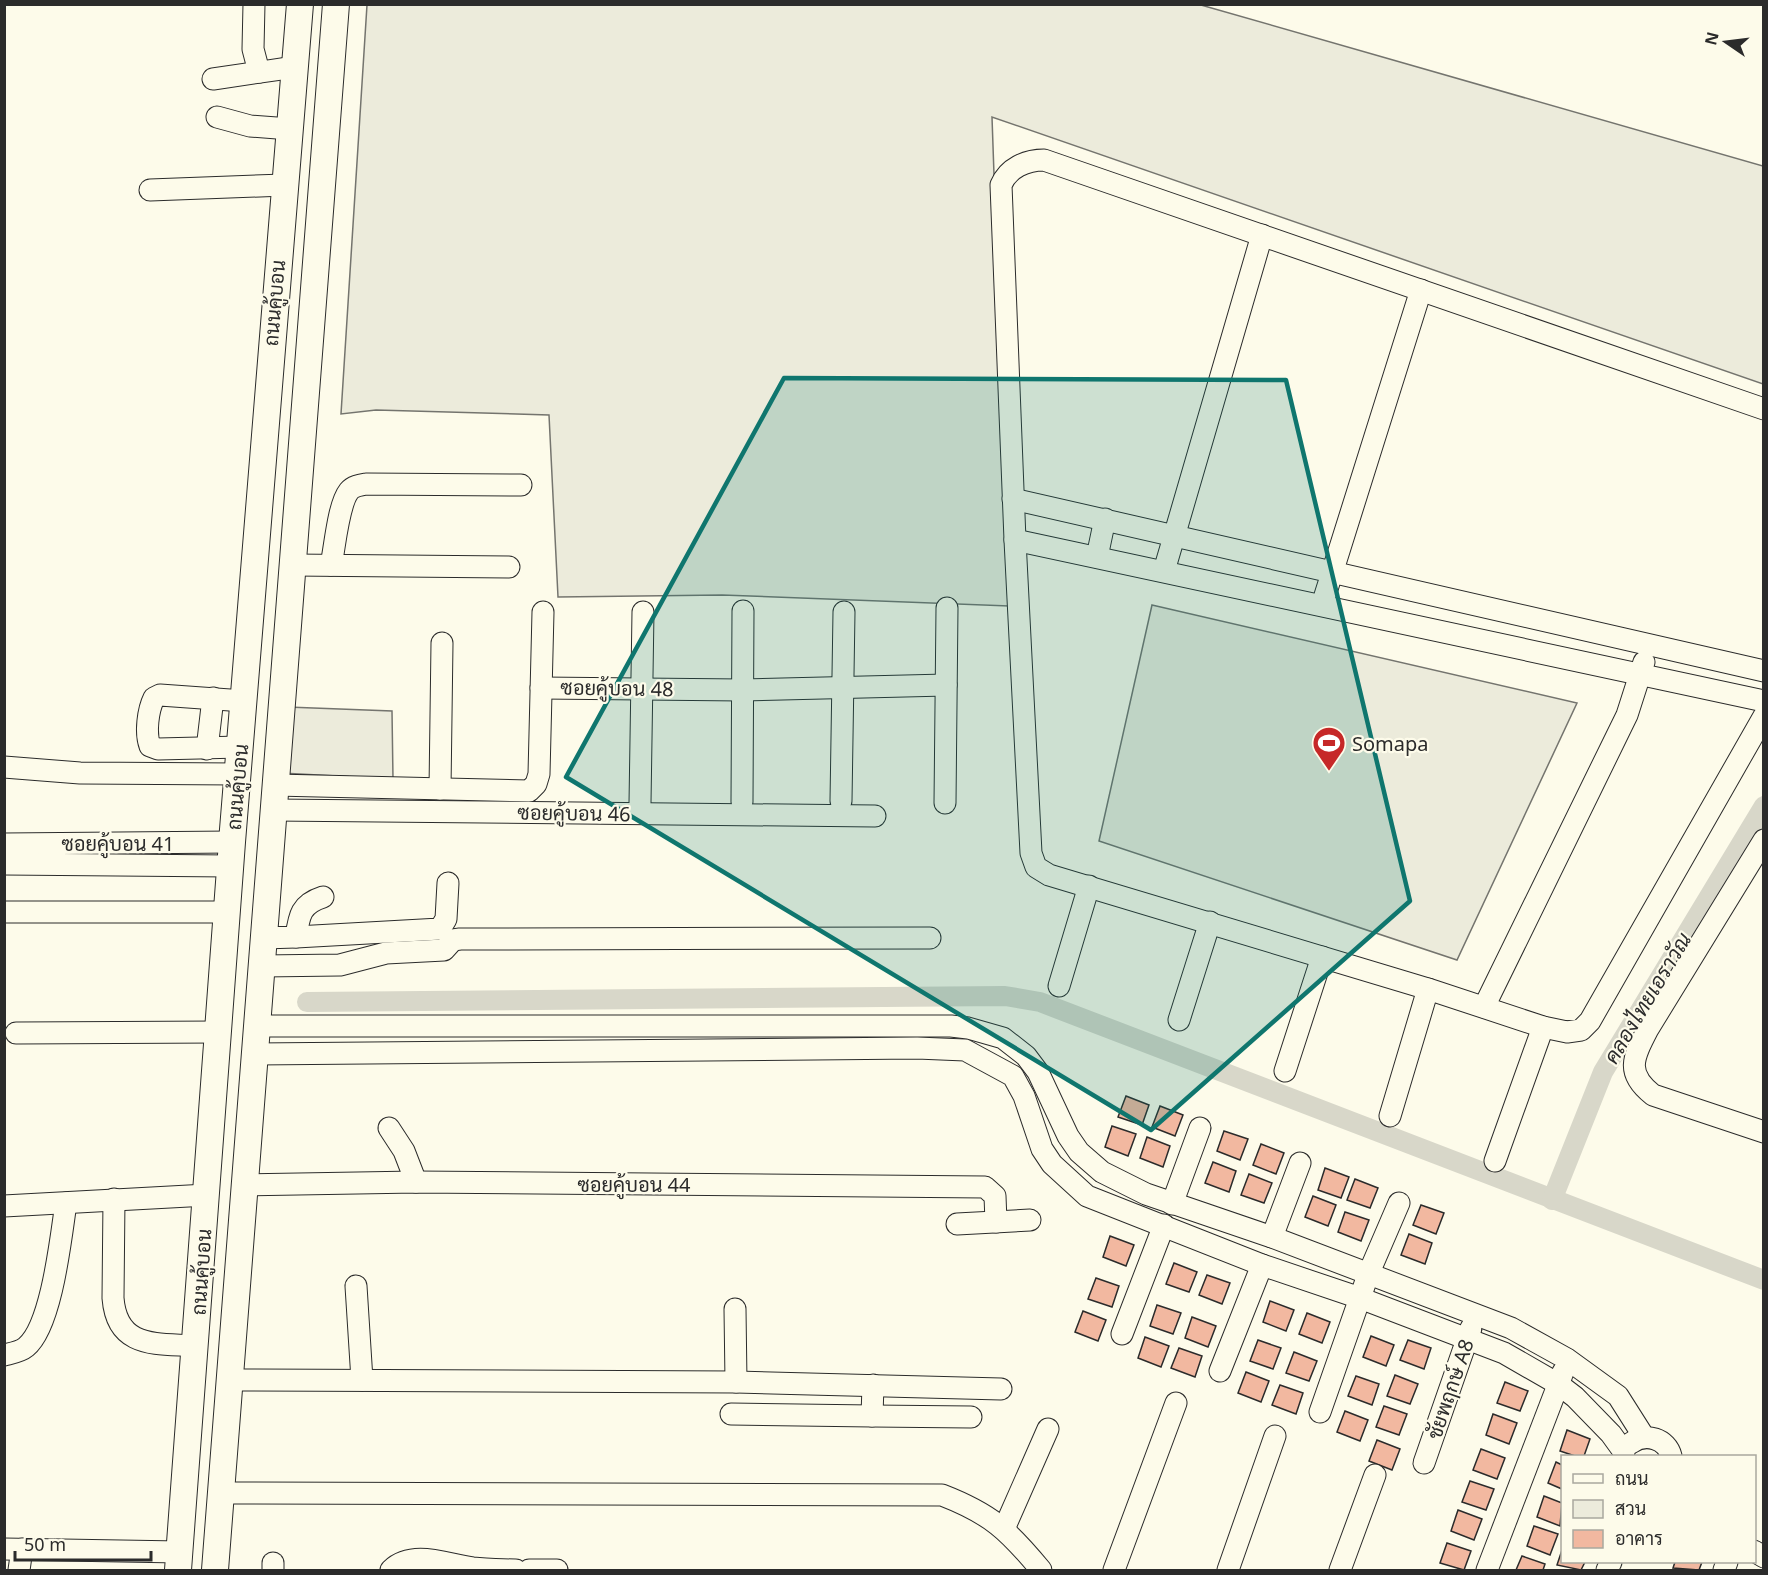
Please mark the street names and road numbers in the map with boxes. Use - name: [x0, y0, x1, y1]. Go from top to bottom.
- street label: ถนนคู้บอน: [257, 259, 293, 347]
- street label: ซอยคู้บอน 48: [560, 674, 674, 704]
- street label: ถนนคู้บอน: [220, 743, 256, 831]
- street label: ซอยคู้บอน 46: [517, 799, 631, 829]
- street label: ซอยคู้บอน 41: [61, 830, 175, 859]
- street label: ซอยคู้บอน 44: [577, 1171, 691, 1200]
- street label: ถนนคู้บอน: [185, 1228, 219, 1316]
- street label: ชัยพฤกษ์ A8: [1420, 1335, 1480, 1443]

